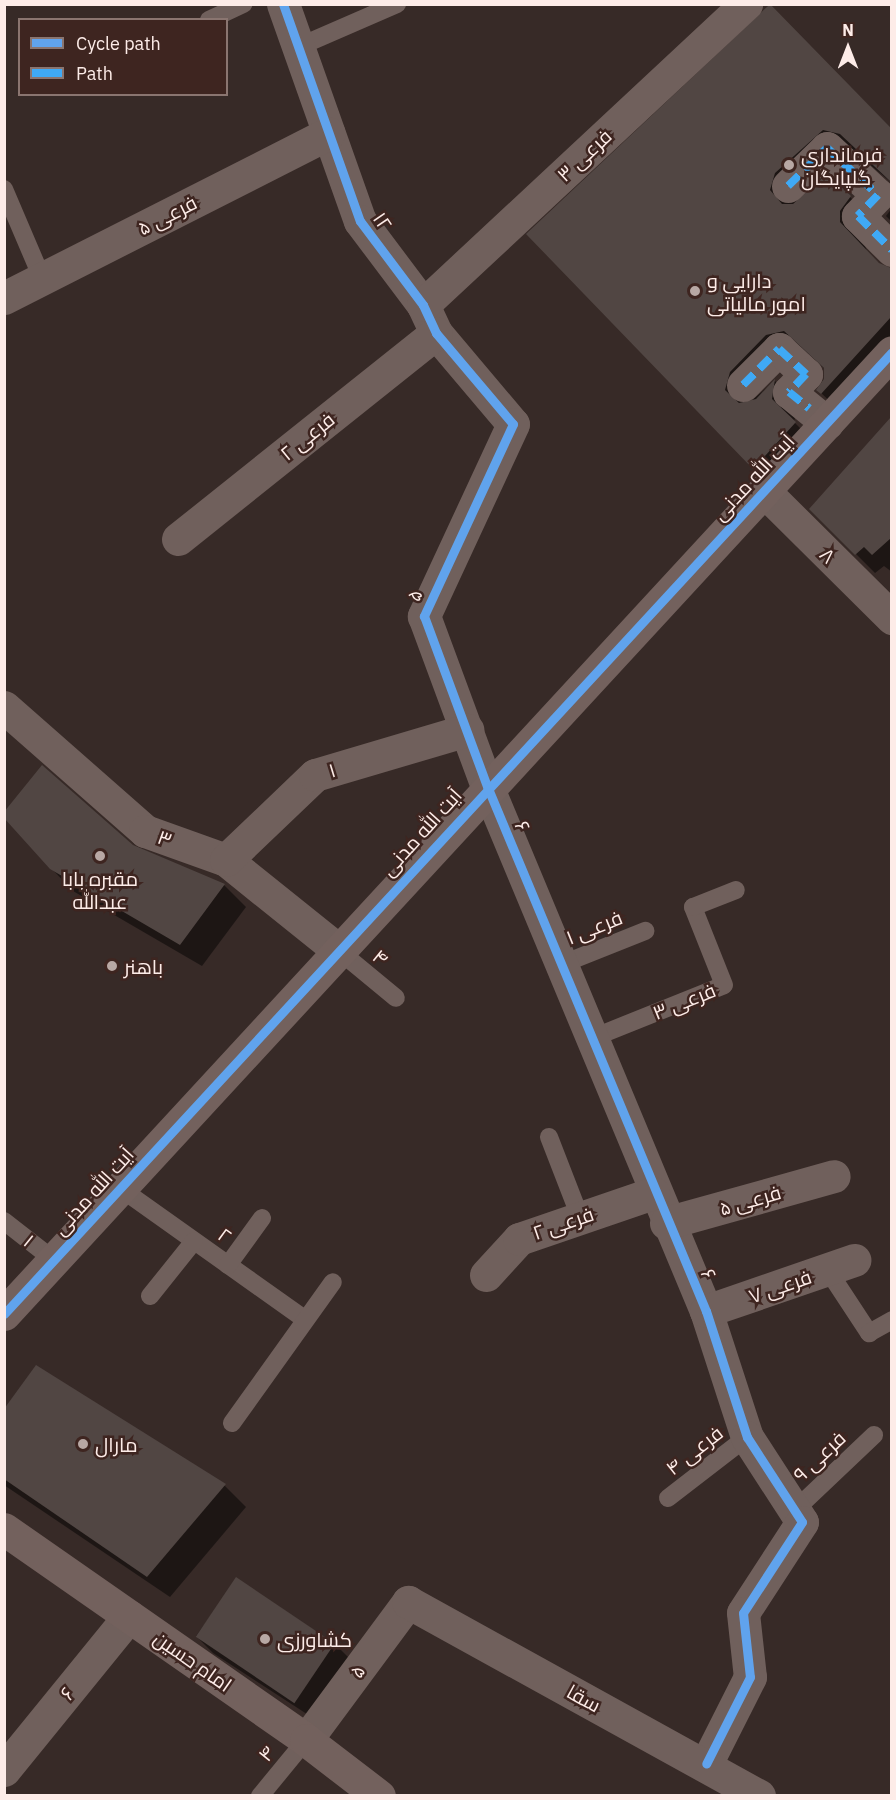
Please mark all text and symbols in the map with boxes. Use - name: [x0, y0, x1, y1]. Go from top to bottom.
- legend: [18, 18, 228, 96]
- north arrow: [818, 18, 878, 78]
- text: N: [842, 20, 854, 40]
- text: Cycle path: [76, 32, 161, 55]
- text: Path: [76, 62, 113, 85]
- street label: فرعی ۳: [552, 124, 616, 186]
- place label: فرمانداری گلپایگان: [801, 142, 882, 189]
- marker: فرمانداری گلپایگان: [782, 158, 796, 172]
- street label: فرعی ۵: [133, 190, 201, 240]
- street label: ۱۲: [368, 207, 398, 235]
- place label: دارایی و امور مالیاتی: [707, 268, 806, 315]
- marker: دارایی و امور مالیاتی: [688, 284, 702, 298]
- street label: فرعی ۲: [275, 407, 339, 465]
- street label: آیت الله مدنی: [707, 429, 799, 525]
- street label: ۸: [815, 542, 841, 568]
- street label: ۵: [401, 585, 427, 605]
- street label: ۱: [326, 758, 338, 782]
- street label: آیت الله مدنی: [375, 783, 467, 881]
- street label: ۶: [510, 817, 536, 835]
- street label: ۳: [155, 824, 175, 852]
- marker: مقبره بابا عبدالله: [93, 849, 107, 863]
- place label: مقبره بابا عبدالله: [62, 866, 138, 913]
- street label: فرعی ۱: [562, 905, 626, 949]
- street label: ۴: [368, 943, 394, 971]
- place label: باهنر: [124, 954, 163, 978]
- marker: باهنر: [105, 959, 119, 973]
- street label: فرعی ۳: [649, 978, 719, 1024]
- street label: آیت الله مدنی: [47, 1142, 139, 1240]
- street label: فرعی ۵: [716, 1180, 784, 1220]
- street label: فرعی ۲: [529, 1201, 597, 1245]
- street label: ۲: [214, 1222, 236, 1248]
- street label: ۱: [19, 1229, 39, 1251]
- street label: فرعی ۷: [745, 1264, 815, 1308]
- street label: ۶: [696, 1265, 722, 1283]
- street label: فرعی ۴: [661, 1420, 727, 1480]
- street label: فرعی ۹: [788, 1426, 850, 1486]
- place label: مارال: [95, 1432, 138, 1456]
- marker: مارال: [76, 1437, 90, 1451]
- street label: امام حسین: [149, 1625, 237, 1697]
- place label: کشاورزی: [277, 1627, 352, 1651]
- marker: کشاورزی: [258, 1632, 272, 1646]
- street label: ۵: [344, 1659, 370, 1683]
- street label: سقا: [563, 1679, 605, 1717]
- street label: ۶: [55, 1682, 79, 1704]
- street label: ۴: [252, 1740, 280, 1766]

